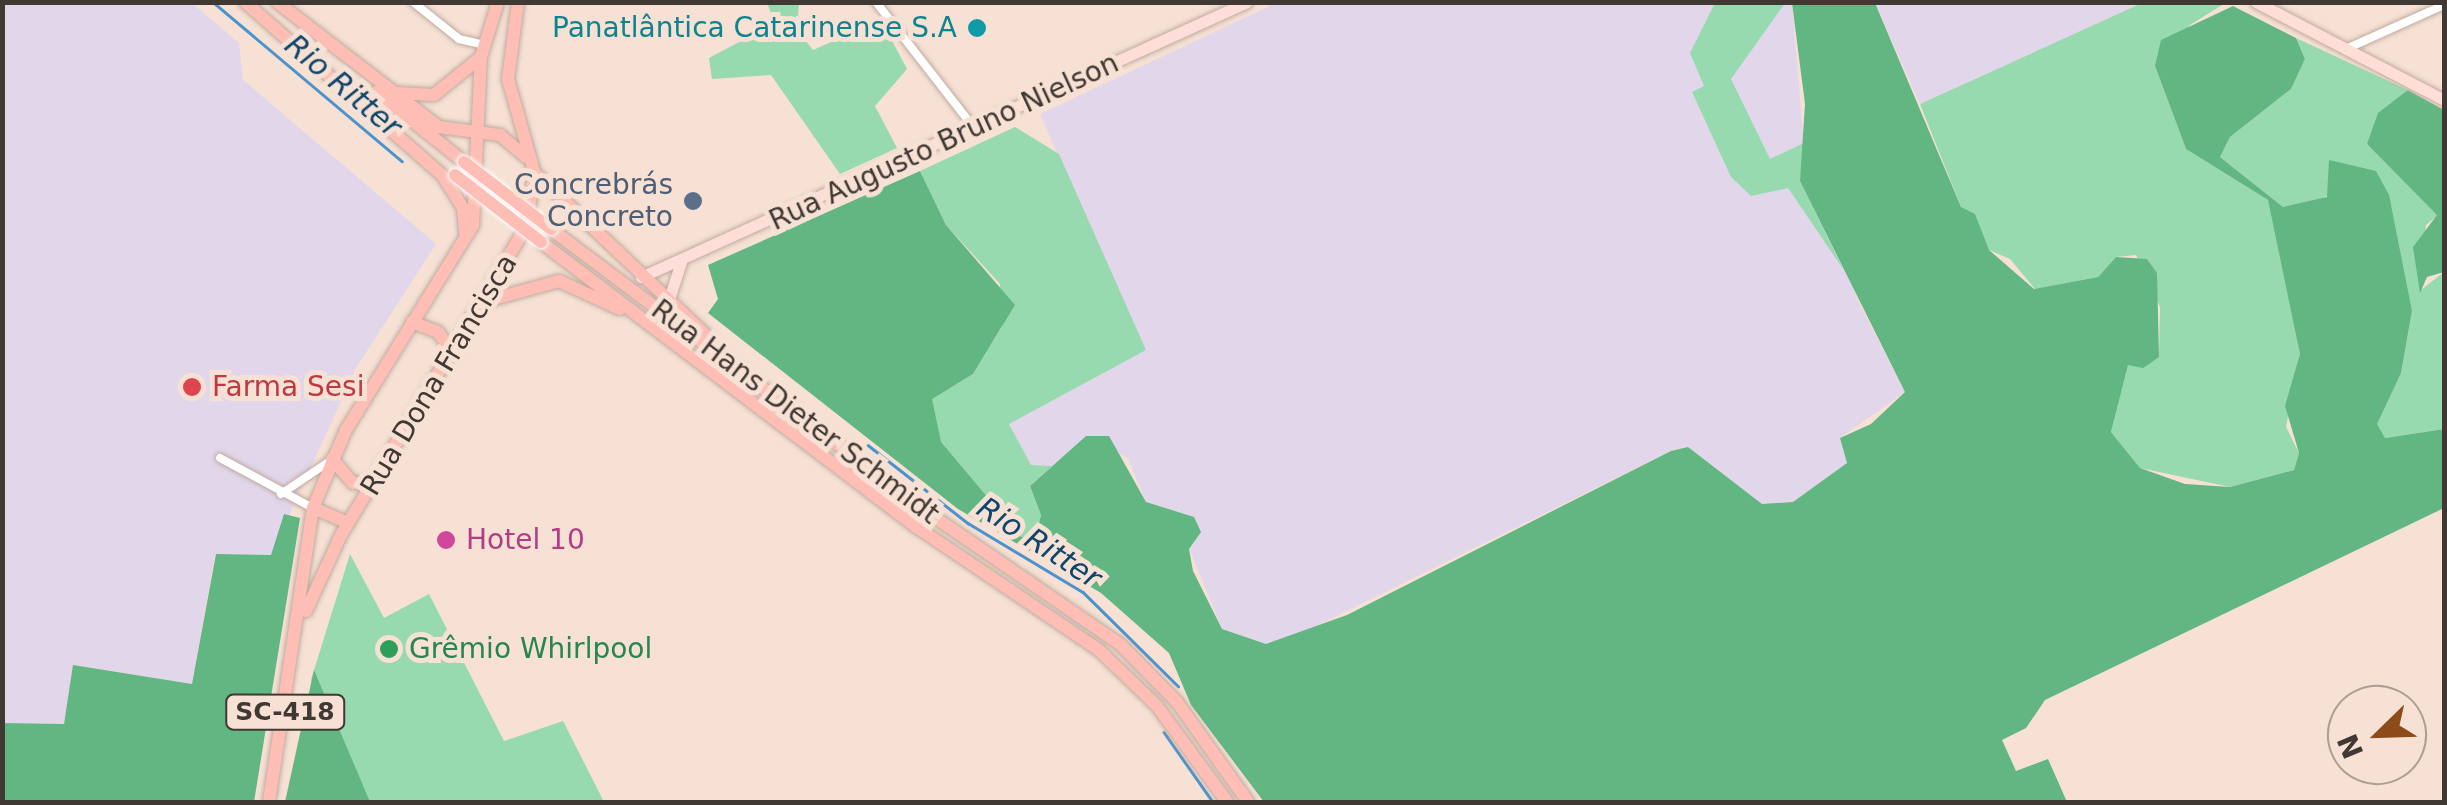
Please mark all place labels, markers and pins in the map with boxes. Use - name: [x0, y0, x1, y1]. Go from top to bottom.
- place label: Panatlântica Catarinense S.A: [552, 11, 957, 45]
- marker: Panatlântica Catarinense S.A: [966, 17, 988, 39]
- place label: Concrebrás Concreto: [514, 168, 673, 234]
- marker: Concrebrás Concreto: [682, 190, 704, 212]
- place label: Farma Sesi: [212, 370, 364, 404]
- marker: Farma Sesi: [181, 376, 203, 398]
- place label: Hotel 10: [466, 523, 585, 557]
- marker: Hotel 10: [435, 529, 457, 551]
- place label: Grêmio Whirlpool: [409, 632, 652, 666]
- marker: Grêmio Whirlpool: [378, 638, 400, 660]

